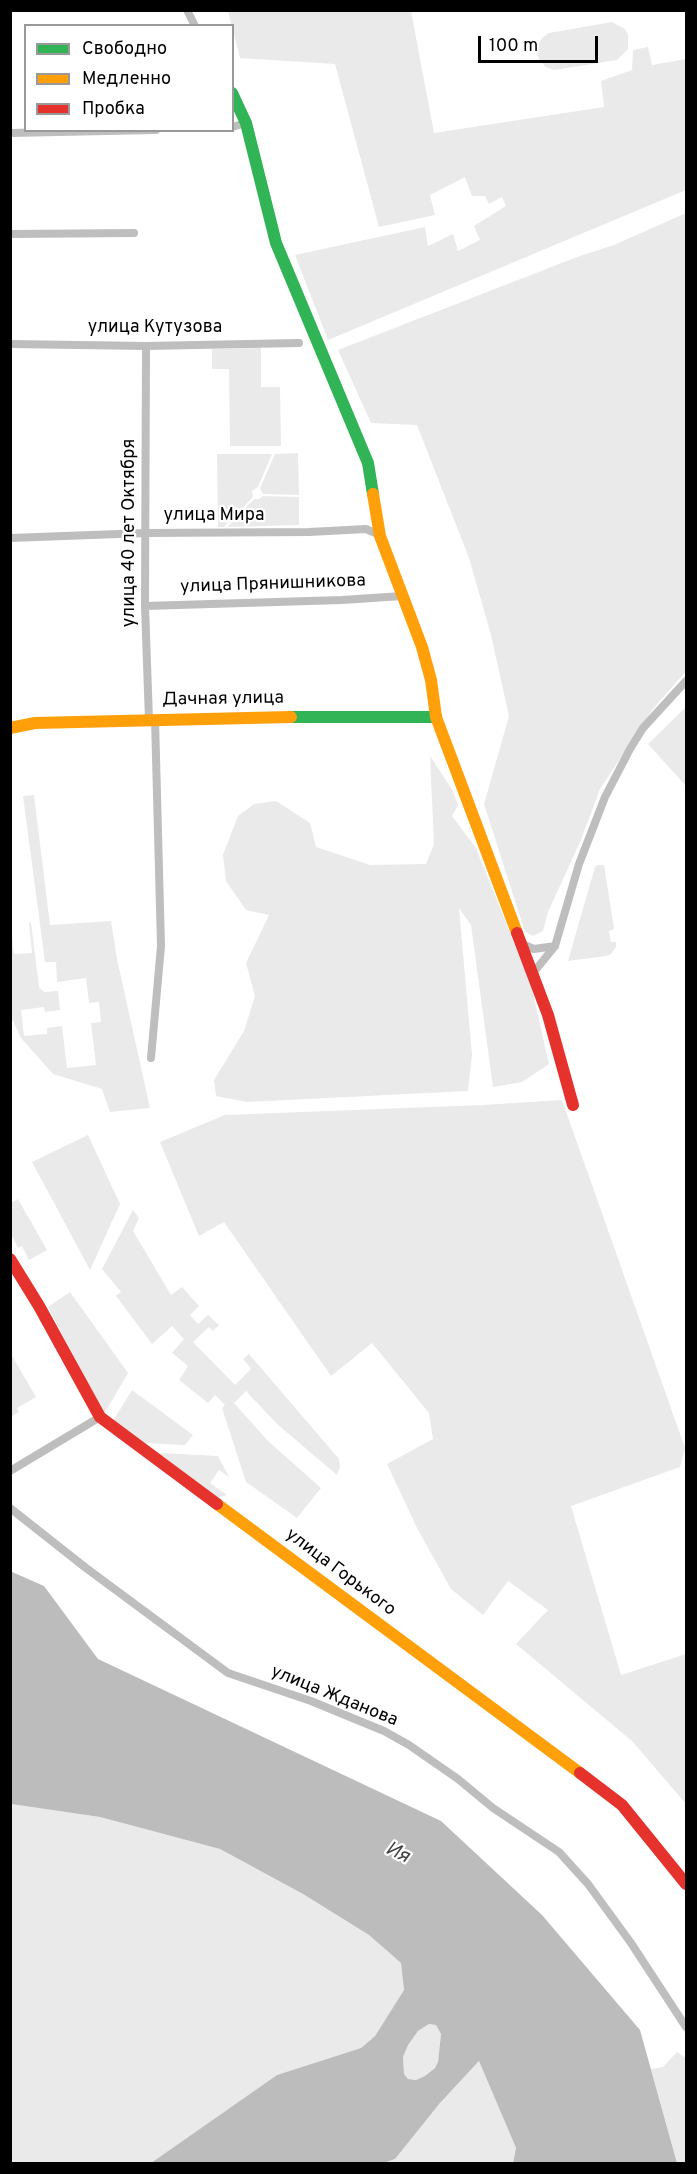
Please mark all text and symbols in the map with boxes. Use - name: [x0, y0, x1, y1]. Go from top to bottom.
- legend: [24, 24, 234, 132]
- scale bar: [481, 24, 601, 62]
- text: 100 m: [489, 35, 538, 58]
- text: Свободно: [82, 38, 167, 61]
- text: Медленно: [82, 68, 171, 91]
- text: Пробка: [82, 98, 145, 121]
- street label: улица Кутузова: [88, 317, 222, 339]
- street label: улица 40 лет Октября: [119, 439, 141, 627]
- street label: улица Мира: [164, 505, 264, 527]
- street label: улица Прянишникова: [180, 571, 366, 599]
- street label: Дачная улица: [162, 688, 284, 712]
- street label: улица Горького: [281, 1525, 399, 1621]
- street label: улица Жданова: [267, 1662, 401, 1732]
- water label: Ия: [381, 1838, 413, 1870]

